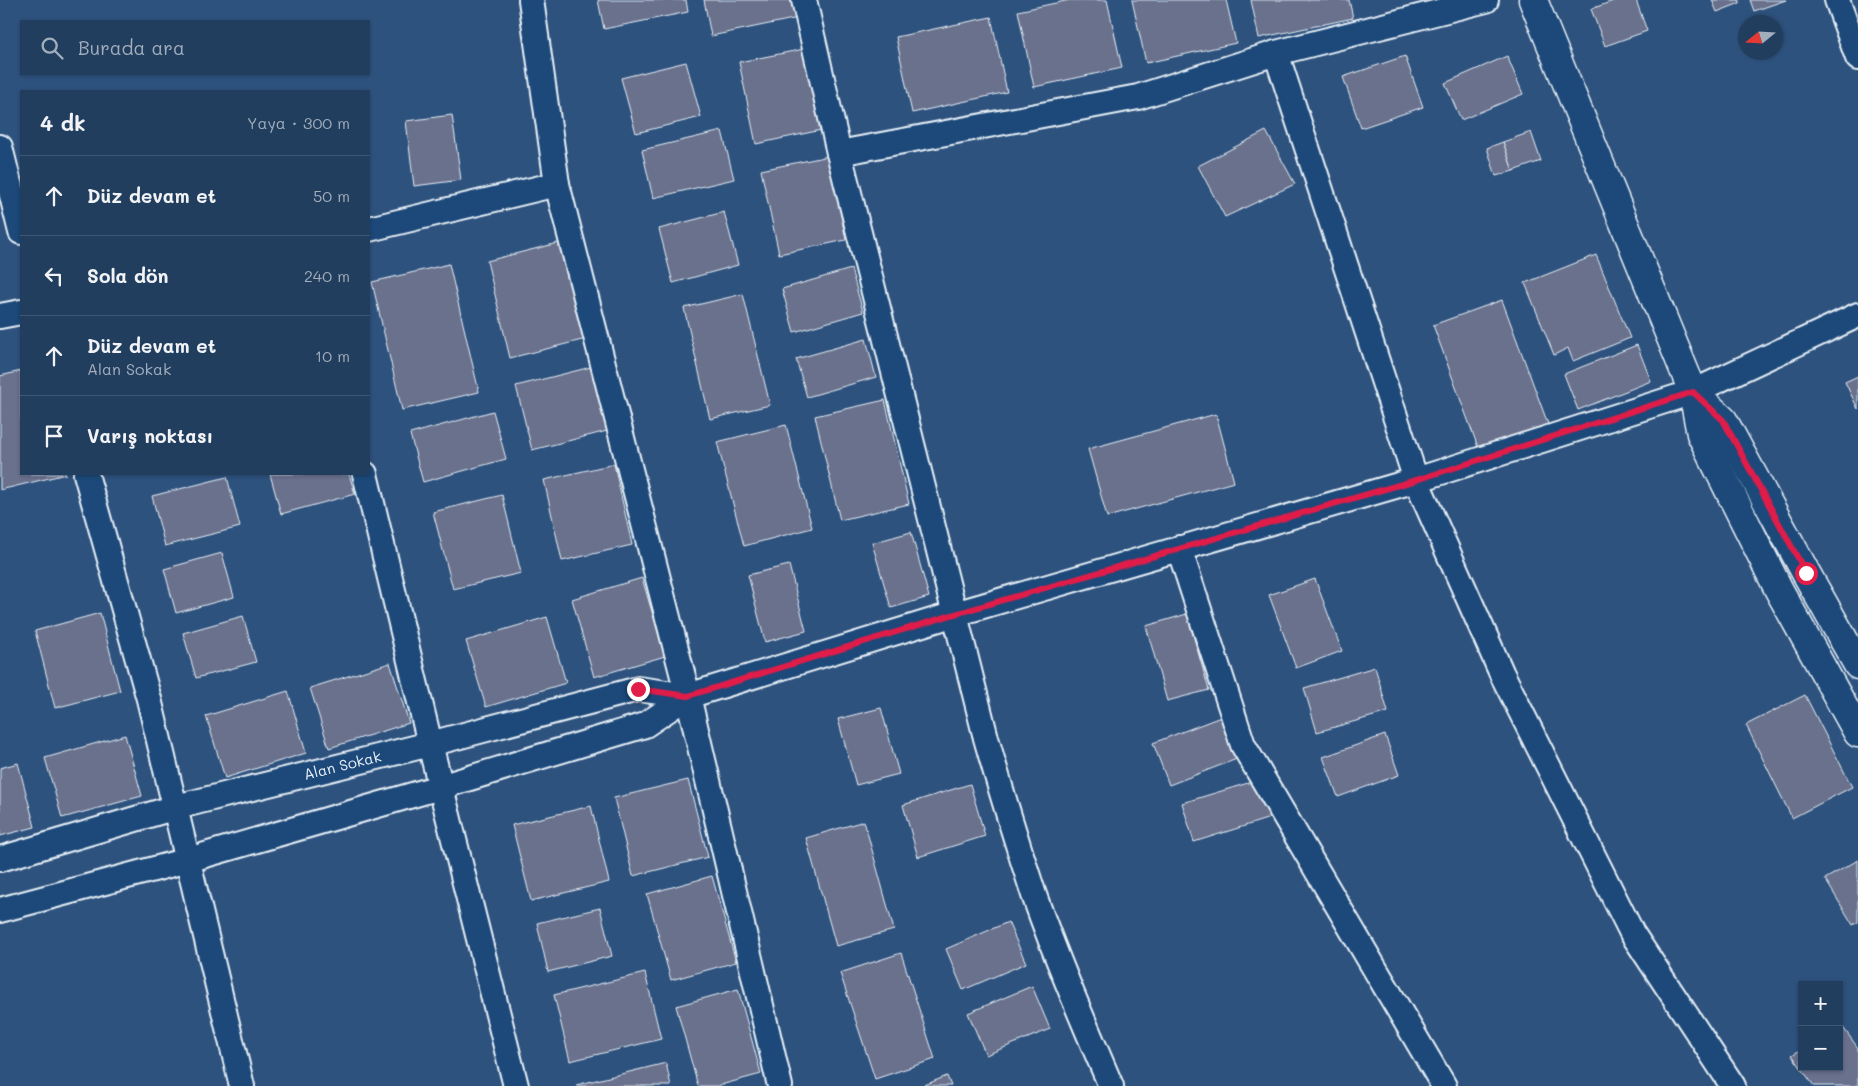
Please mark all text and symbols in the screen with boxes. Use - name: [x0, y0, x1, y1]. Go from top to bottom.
- north arrow: [1738, 15, 1783, 60]
- search box: [20, 20, 370, 75]
- icon: search: [38, 34, 66, 62]
- text: Burada ara: [78, 35, 185, 60]
- text: 4 dk: [40, 109, 86, 136]
- text: Yaya · 300 m: [247, 112, 350, 133]
- icon: ahead: [40, 182, 68, 210]
- text: Düz devam et: [87, 183, 216, 208]
- text: 50 m: [313, 185, 350, 206]
- icon: left: [40, 262, 68, 290]
- text: Sola dön: [87, 263, 169, 288]
- text: 240 m: [304, 265, 350, 286]
- text: Düz devam et: [87, 333, 216, 358]
- icon: ahead: [40, 342, 68, 370]
- text: 10 m: [315, 345, 350, 366]
- text: Alan Sokak: [87, 358, 172, 379]
- icon: arrive: [40, 422, 68, 450]
- text: Varış noktası: [87, 423, 213, 448]
- route start: [1795, 562, 1818, 585]
- route end: [627, 678, 650, 701]
- street label: Alan Sokak: [301, 745, 383, 784]
- map controls: [1798, 981, 1843, 1071]
- button: +: [1798, 981, 1843, 1026]
- button: −: [1798, 1026, 1843, 1071]

